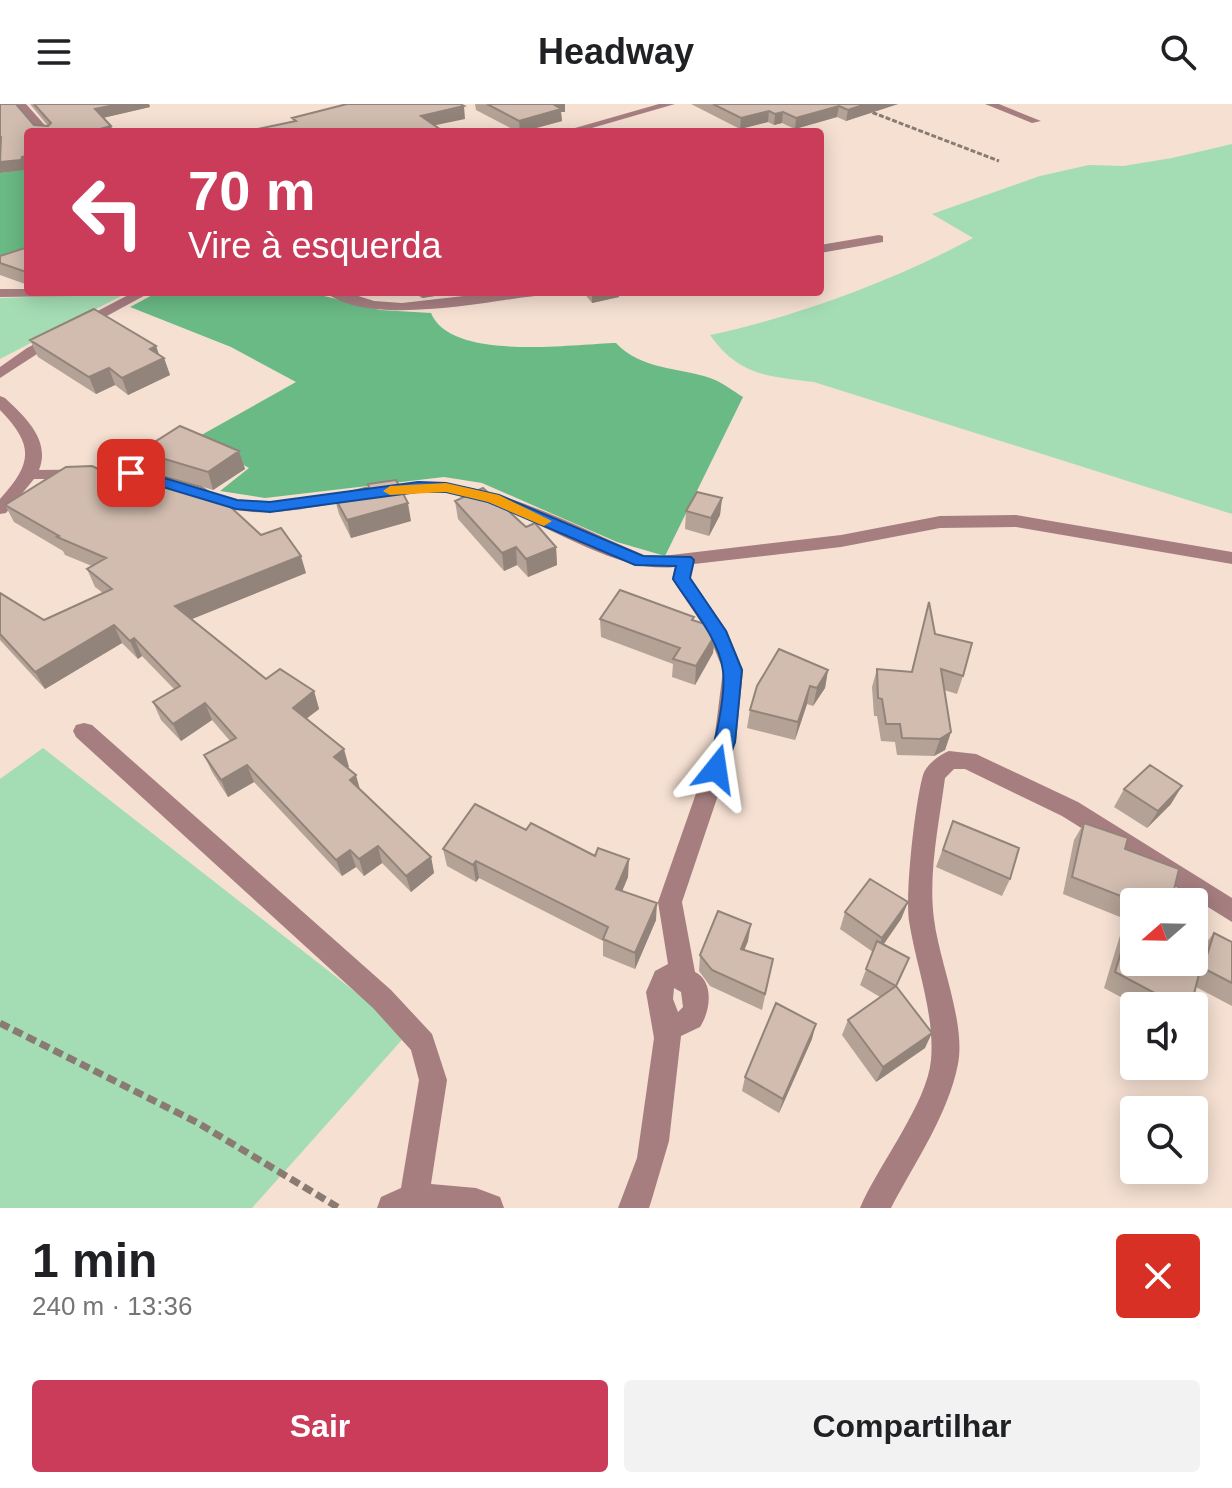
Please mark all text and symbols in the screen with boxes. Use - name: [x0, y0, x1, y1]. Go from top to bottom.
- icon: menu: [32, 30, 76, 74]
- icon: search: [1156, 30, 1200, 74]
- text: Headway: [538, 31, 694, 72]
- text: 70 m: [188, 159, 316, 222]
- icon: left: [56, 160, 160, 264]
- text: Vire à esquerda: [188, 225, 442, 266]
- pin: [97, 439, 165, 507]
- icon: arrive: [109, 451, 153, 495]
- position arrow: [674, 727, 758, 811]
- north arrow: [1120, 888, 1208, 976]
- map controls: [1120, 888, 1208, 1184]
- button: sound: [1120, 992, 1208, 1080]
- button: search: [1120, 1096, 1208, 1184]
- text: 1 min: [32, 1234, 157, 1287]
- button: close: [1116, 1234, 1200, 1318]
- text: 240 m · 13:36: [32, 1291, 192, 1321]
- button: Sair: [32, 1380, 608, 1472]
- button: Compartilhar: [624, 1380, 1200, 1472]

